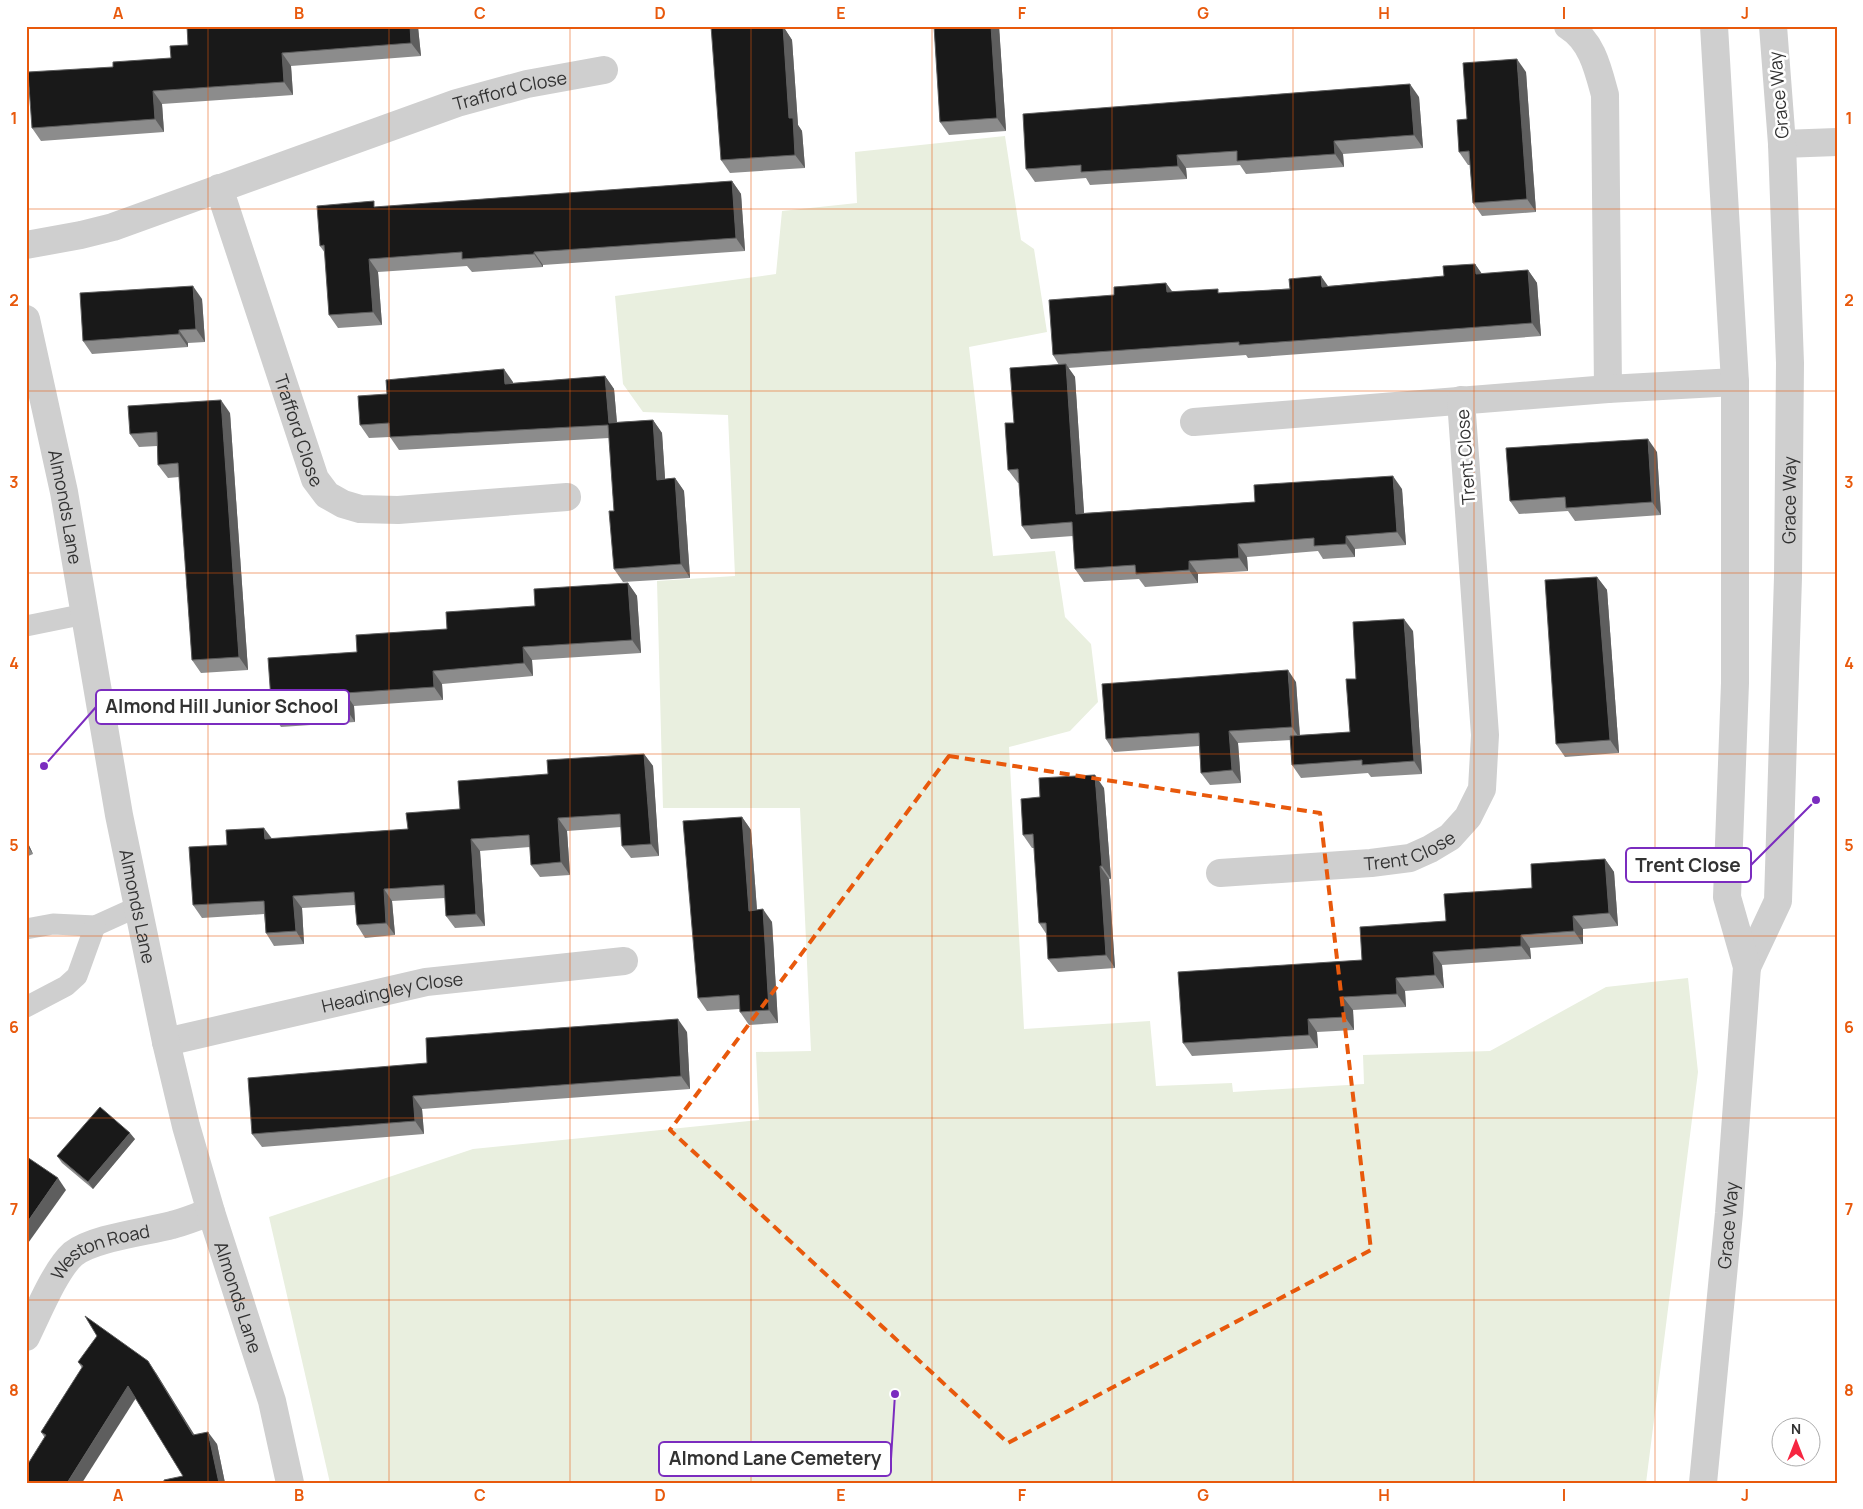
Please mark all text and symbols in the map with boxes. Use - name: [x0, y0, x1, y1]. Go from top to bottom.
- text: A: [113, 2, 124, 24]
- text: B: [294, 2, 304, 24]
- text: C: [474, 2, 486, 24]
- text: D: [654, 2, 666, 24]
- text: E: [836, 2, 846, 24]
- text: F: [1018, 2, 1027, 24]
- text: G: [1197, 2, 1209, 24]
- text: H: [1378, 2, 1390, 24]
- text: I: [1562, 2, 1566, 24]
- text: J: [1741, 2, 1749, 24]
- street label: Grace Way: [1762, 50, 1794, 140]
- street label: Trafford Close: [450, 65, 569, 116]
- text: 1: [10, 107, 18, 129]
- text: 1: [1845, 107, 1853, 129]
- text: 2: [9, 289, 19, 311]
- text: 2: [1844, 289, 1854, 311]
- street label: Trafford Close: [269, 371, 329, 492]
- street label: Trent Close: [1450, 409, 1480, 505]
- street label: Almonds Lane: [43, 447, 88, 566]
- street label: Grace Way: [1776, 456, 1801, 544]
- text: 3: [9, 471, 19, 493]
- text: 3: [1844, 471, 1854, 493]
- text: 4: [9, 652, 19, 674]
- text: 4: [1844, 652, 1854, 674]
- callout: Almond Hill Junior School: [96, 690, 349, 724]
- text: Almond Hill Junior School: [105, 693, 339, 719]
- street label: Trent Close: [1363, 825, 1460, 875]
- text: 5: [9, 834, 19, 856]
- text: 5: [1844, 834, 1854, 856]
- street label: Almonds Lane: [114, 847, 161, 966]
- callout: Trent Close: [1626, 848, 1751, 882]
- text: Trent Close: [1635, 852, 1741, 878]
- street label: Headingley Close: [319, 966, 464, 1018]
- text: 6: [9, 1016, 19, 1038]
- text: 6: [1844, 1016, 1854, 1038]
- street label: Grace Way: [1712, 1180, 1743, 1270]
- text: 7: [10, 1198, 18, 1220]
- text: 7: [1845, 1198, 1853, 1220]
- street label: Weston Road: [45, 1218, 152, 1284]
- street label: Almonds Lane: [209, 1238, 268, 1356]
- text: 8: [9, 1379, 19, 1401]
- text: 8: [1844, 1379, 1854, 1401]
- north arrow: [1770, 1416, 1820, 1466]
- text: N: [1791, 1419, 1801, 1438]
- callout: Almond Lane Cemetery: [659, 1442, 891, 1476]
- text: Almond Lane Cemetery: [669, 1445, 882, 1471]
- text: A: [113, 1484, 124, 1506]
- text: B: [294, 1484, 304, 1506]
- text: C: [474, 1484, 486, 1506]
- text: D: [654, 1484, 666, 1506]
- text: E: [836, 1484, 846, 1506]
- text: F: [1018, 1484, 1027, 1506]
- text: G: [1197, 1484, 1209, 1506]
- text: H: [1378, 1484, 1390, 1506]
- text: I: [1562, 1484, 1566, 1506]
- text: J: [1741, 1484, 1749, 1506]

